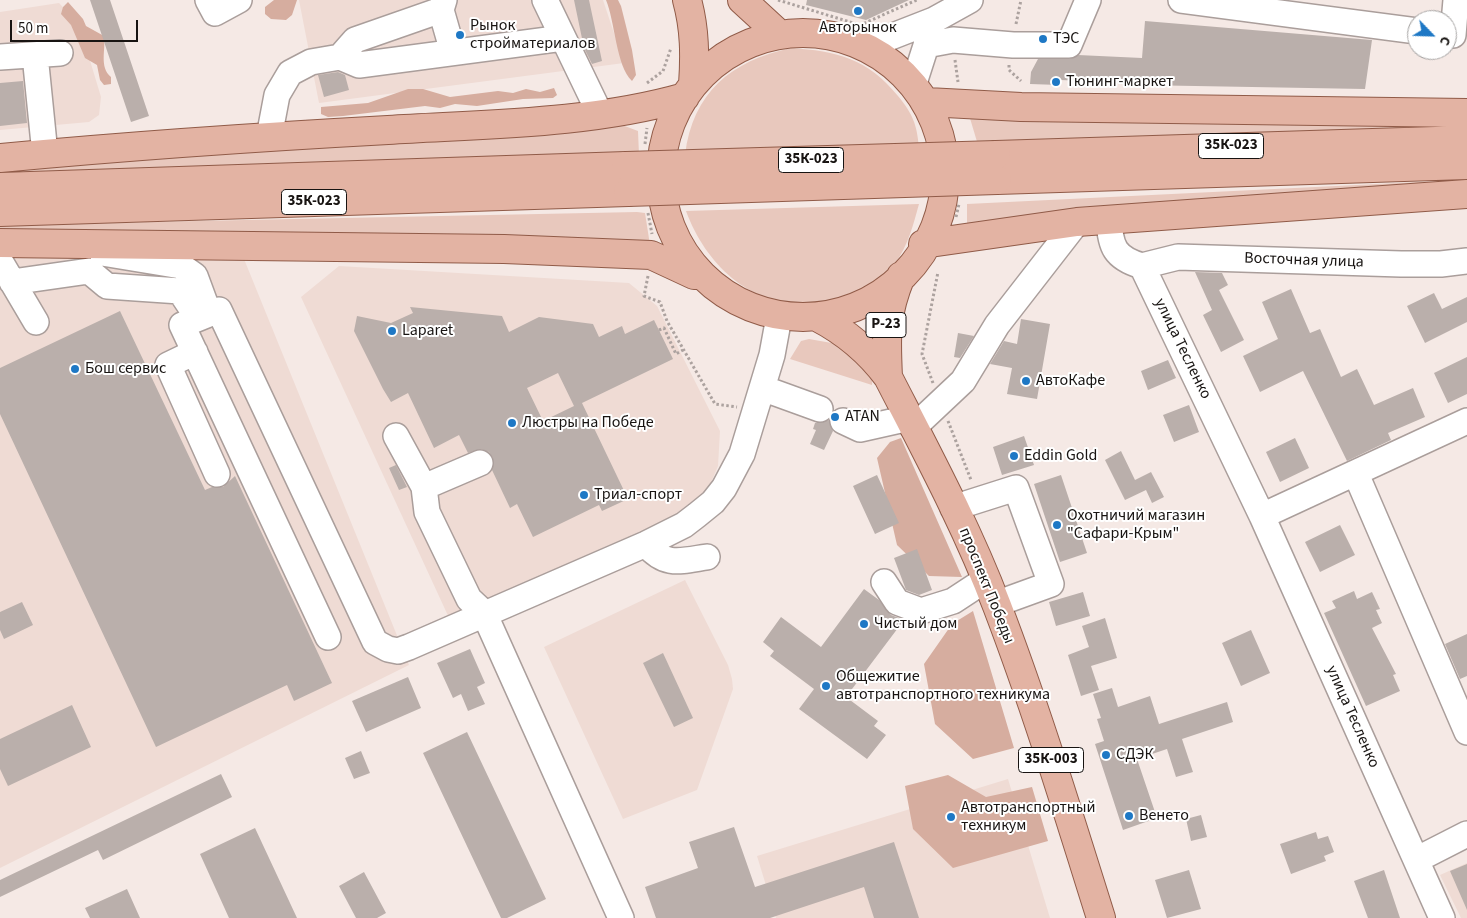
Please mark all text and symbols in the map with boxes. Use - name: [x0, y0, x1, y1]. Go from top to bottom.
- marker: Авторынок: [852, 5, 864, 17]
- scale bar: [12, 10, 140, 42]
- north arrow: [1407, 10, 1457, 60]
- place label: Рынок стройматериалов: [470, 16, 595, 54]
- text: 50 m: [18, 18, 48, 39]
- place label: Авторынок: [819, 18, 897, 38]
- marker: Рынок стройматериалов: [454, 29, 466, 41]
- place label: ТЭС: [1053, 29, 1079, 49]
- marker: ТЭС: [1037, 33, 1049, 45]
- text: С: [1434, 33, 1456, 48]
- place label: Тюнинг-маркет: [1066, 72, 1173, 92]
- marker: Тюнинг-маркет: [1050, 76, 1062, 88]
- road number: 35К-023: [1198, 134, 1264, 158]
- road number: 35К-023: [778, 148, 844, 172]
- road number: 35К-023: [282, 190, 346, 214]
- street label: Восточная улица: [1244, 249, 1364, 273]
- street label: улица Тесленко: [1149, 295, 1215, 403]
- road number: Р-23: [866, 312, 906, 338]
- place label: Laparet: [402, 321, 453, 341]
- marker: Laparet: [386, 325, 398, 337]
- place label: Бош сервис: [85, 359, 166, 379]
- marker: Бош сервис: [69, 363, 81, 375]
- place label: АвтоКафе: [1036, 371, 1105, 391]
- marker: АвтоКафе: [1020, 375, 1032, 387]
- place label: ATAN: [845, 407, 880, 427]
- marker: ATAN: [829, 411, 841, 423]
- place label: Люстры на Победе: [522, 413, 654, 433]
- marker: Люстры на Победе: [506, 417, 518, 429]
- place label: Eddin Gold: [1024, 446, 1097, 466]
- marker: Eddin Gold: [1008, 450, 1020, 462]
- place label: Триал-спорт: [594, 485, 682, 505]
- marker: Триал-спорт: [578, 489, 590, 501]
- place label: Охотничий магазин "Сафари-Крым": [1067, 506, 1205, 544]
- marker: Охотничий магазин "Сафари-Крым": [1051, 519, 1063, 531]
- street label: проспект Победы: [954, 525, 1018, 647]
- place label: Чистый дом: [874, 614, 957, 634]
- marker: Чистый дом: [858, 618, 870, 630]
- street label: улица Тесленко: [1321, 663, 1383, 771]
- place label: Общежитие автотранспортного техникума: [836, 667, 1050, 705]
- marker: Общежитие автотранспортного техникума: [820, 680, 832, 692]
- place label: СДЭК: [1116, 745, 1154, 765]
- road number: 35К-003: [1018, 748, 1084, 772]
- marker: СДЭК: [1100, 749, 1112, 761]
- place label: Автотранспортный техникум: [961, 798, 1096, 836]
- place label: Венето: [1139, 806, 1189, 826]
- marker: Венето: [1123, 810, 1135, 822]
- marker: Автотранспортный техникум: [945, 811, 957, 823]

